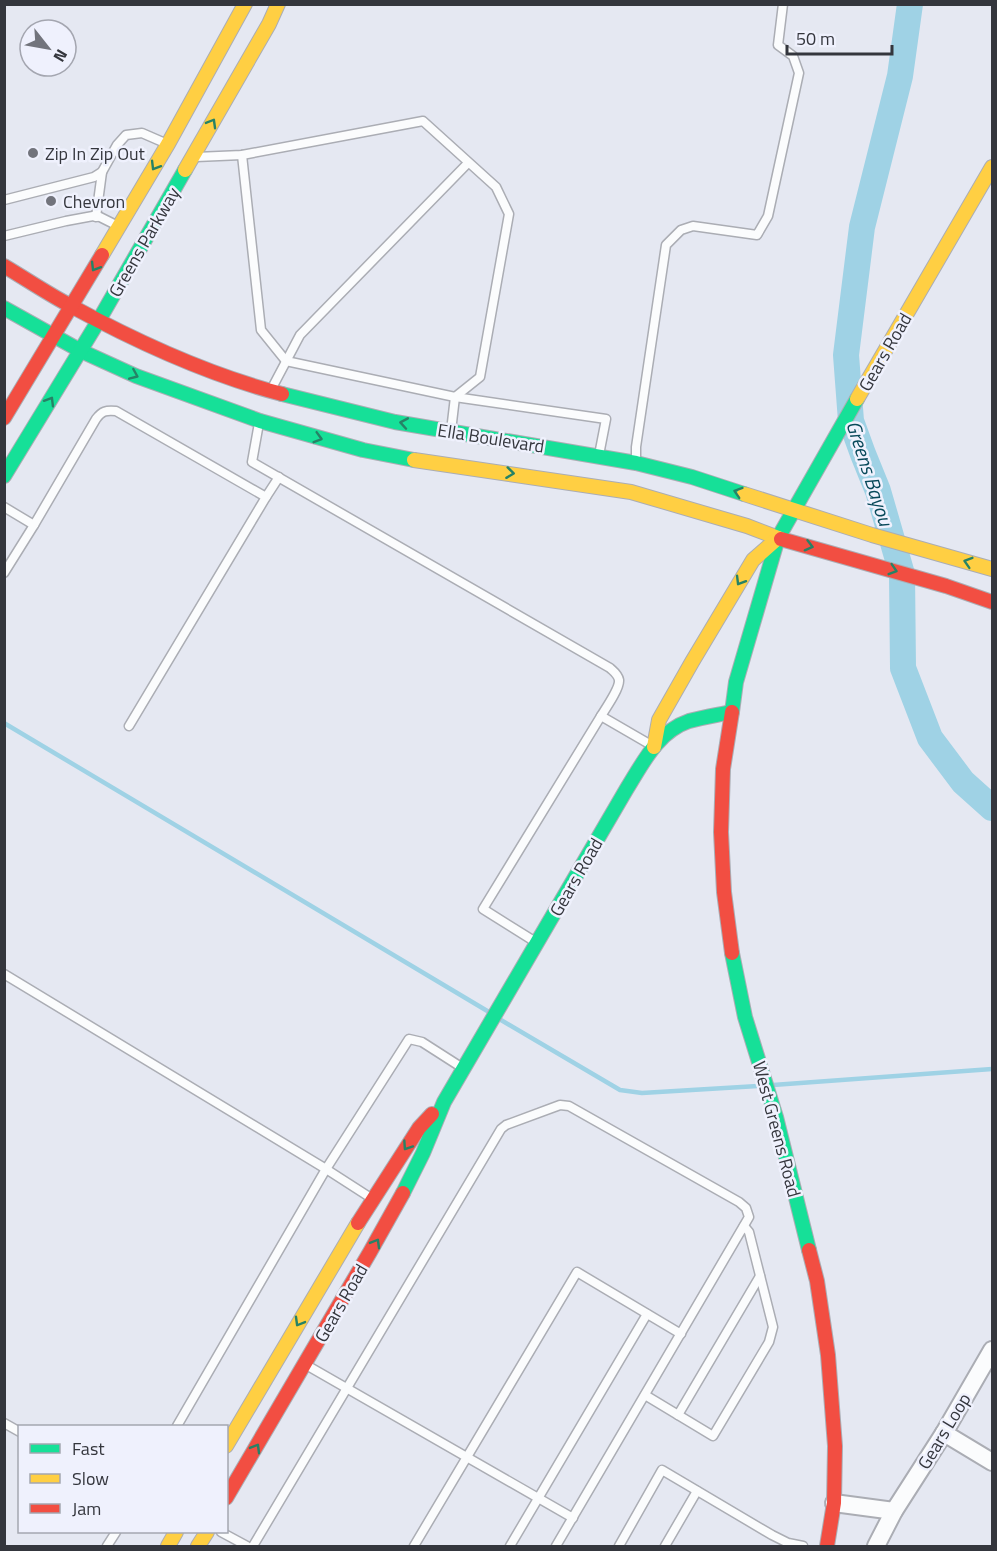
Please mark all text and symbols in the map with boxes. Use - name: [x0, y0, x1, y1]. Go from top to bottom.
- north arrow: [18, 18, 78, 78]
- scale bar: [787, 18, 892, 56]
- text: 50 m: [796, 25, 835, 52]
- text: N: [48, 45, 74, 67]
- one-way arrow: [205, 119, 216, 129]
- place label: Zip In Zip Out: [45, 140, 146, 167]
- marker: Zip In Zip Out: [26, 146, 40, 160]
- one-way arrow: [151, 160, 163, 170]
- street label: Greens Parkway: [102, 182, 187, 302]
- place label: Chevron: [63, 188, 125, 215]
- marker: Chevron: [44, 194, 58, 208]
- one-way arrow: [90, 261, 102, 271]
- street label: Gears Road: [852, 308, 918, 396]
- one-way arrow: [128, 368, 139, 380]
- one-way arrow: [43, 397, 55, 407]
- street label: Ella Boulevard: [436, 416, 546, 460]
- water label: Greens Bayou: [838, 416, 902, 531]
- one-way arrow: [399, 417, 409, 430]
- one-way arrow: [312, 431, 323, 443]
- one-way arrow: [505, 467, 514, 479]
- one-way arrow: [733, 487, 744, 500]
- one-way arrow: [803, 539, 814, 551]
- one-way arrow: [963, 557, 974, 569]
- one-way arrow: [887, 563, 898, 575]
- one-way arrow: [736, 575, 748, 585]
- street label: Gears Road: [543, 833, 609, 921]
- street label: West Greens Road: [746, 1058, 808, 1200]
- one-way arrow: [403, 1140, 414, 1151]
- one-way arrow: [369, 1239, 381, 1249]
- street label: Gears Road: [308, 1259, 374, 1347]
- one-way arrow: [295, 1316, 307, 1326]
- street label: Gears Loop: [911, 1388, 977, 1474]
- legend: [18, 1425, 228, 1533]
- text: Fast: [72, 1435, 105, 1462]
- one-way arrow: [249, 1444, 260, 1454]
- text: Slow: [72, 1465, 109, 1492]
- text: Jam: [72, 1495, 101, 1522]

